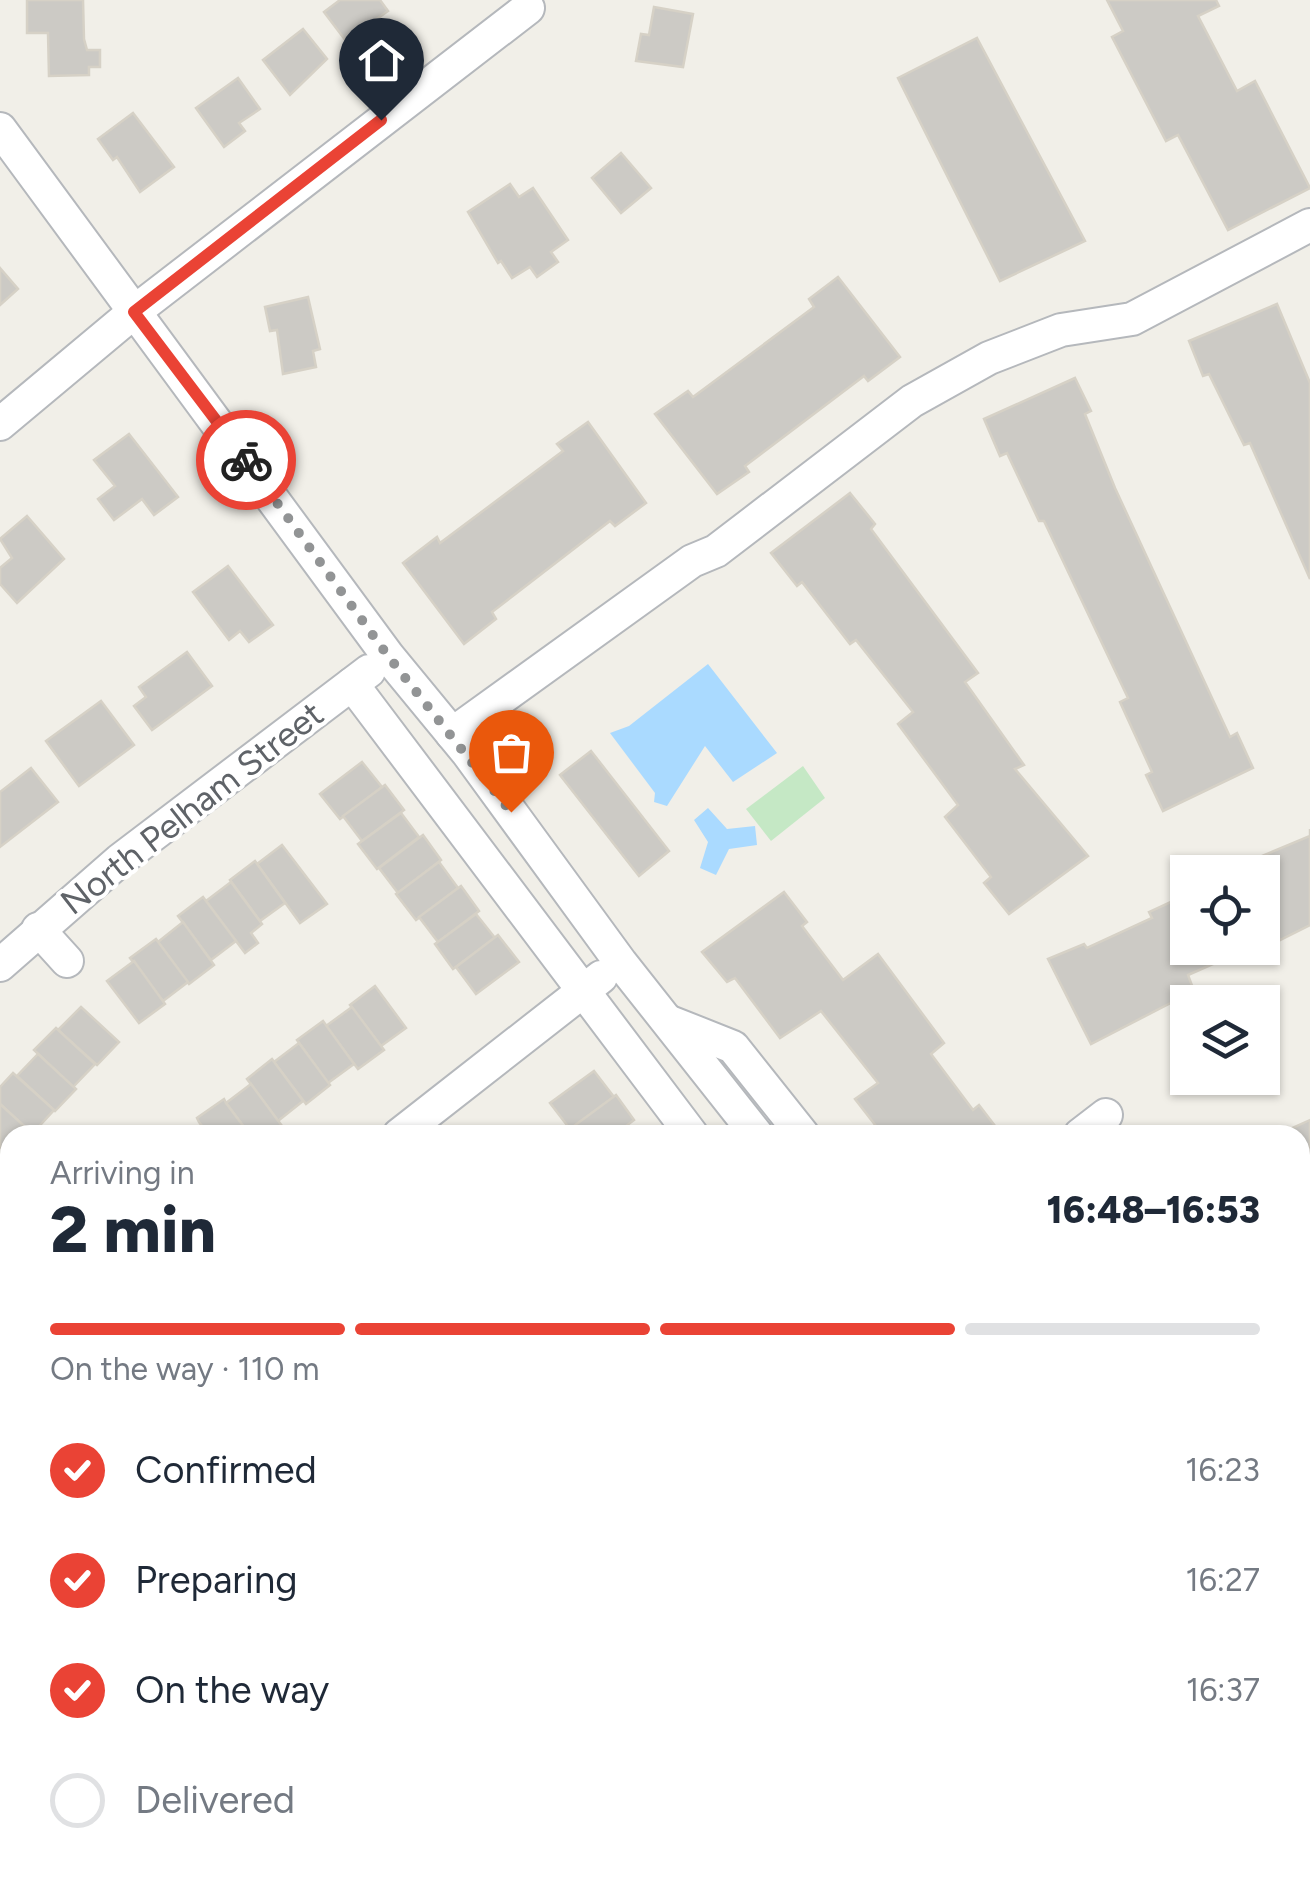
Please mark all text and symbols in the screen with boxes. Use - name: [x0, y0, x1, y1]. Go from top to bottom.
- pin: [339, 18, 424, 121]
- icon: home: [354, 33, 409, 88]
- courier: [196, 410, 296, 510]
- icon: bike: [219, 433, 274, 488]
- street label: North Pelham Street: [53, 693, 331, 923]
- pin: [469, 710, 554, 813]
- icon: bag: [484, 725, 539, 780]
- map controls: [1170, 855, 1280, 1095]
- button: locate: [1170, 855, 1280, 965]
- button: layers: [1170, 985, 1280, 1095]
- text: Arriving in: [50, 1154, 195, 1192]
- text: 16:48–16:53: [1047, 1187, 1260, 1233]
- text: 2 min: [50, 1190, 216, 1268]
- text: On the way · 110 m: [50, 1350, 320, 1388]
- icon: check: [50, 1443, 105, 1498]
- text: Confirmed: [135, 1447, 317, 1493]
- text: 16:23: [1185, 1451, 1260, 1489]
- icon: check: [50, 1553, 105, 1608]
- text: Preparing: [135, 1557, 297, 1603]
- text: 16:27: [1186, 1561, 1260, 1599]
- icon: check: [50, 1663, 105, 1718]
- text: On the way: [135, 1667, 329, 1713]
- text: 16:37: [1186, 1671, 1260, 1709]
- text: Delivered: [135, 1777, 295, 1823]

